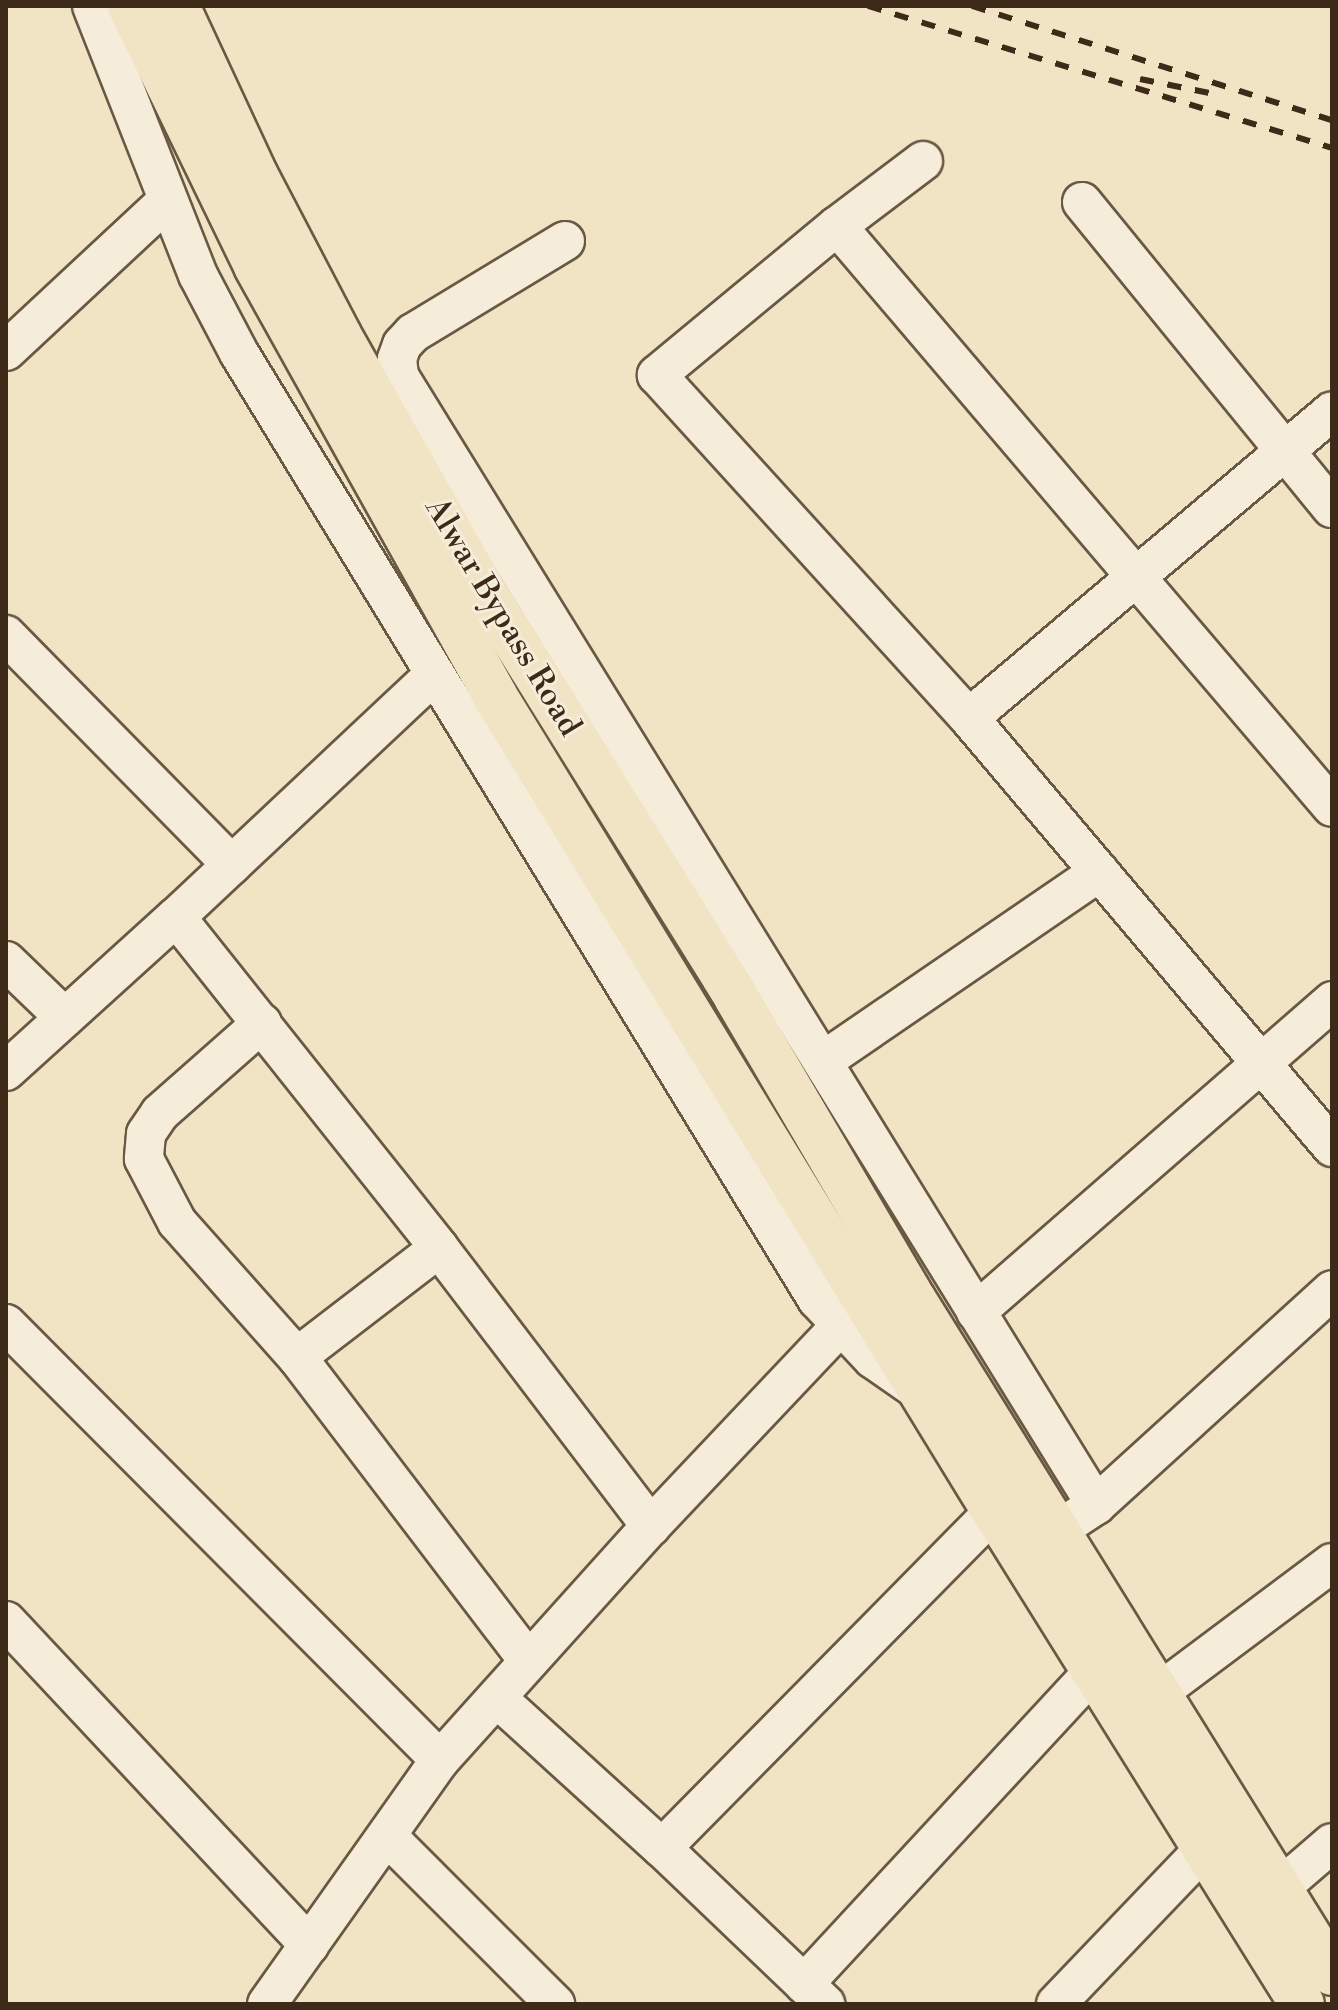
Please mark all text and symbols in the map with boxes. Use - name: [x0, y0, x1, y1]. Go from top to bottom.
- street label: Alwar Bypass Road: [417, 491, 589, 743]

